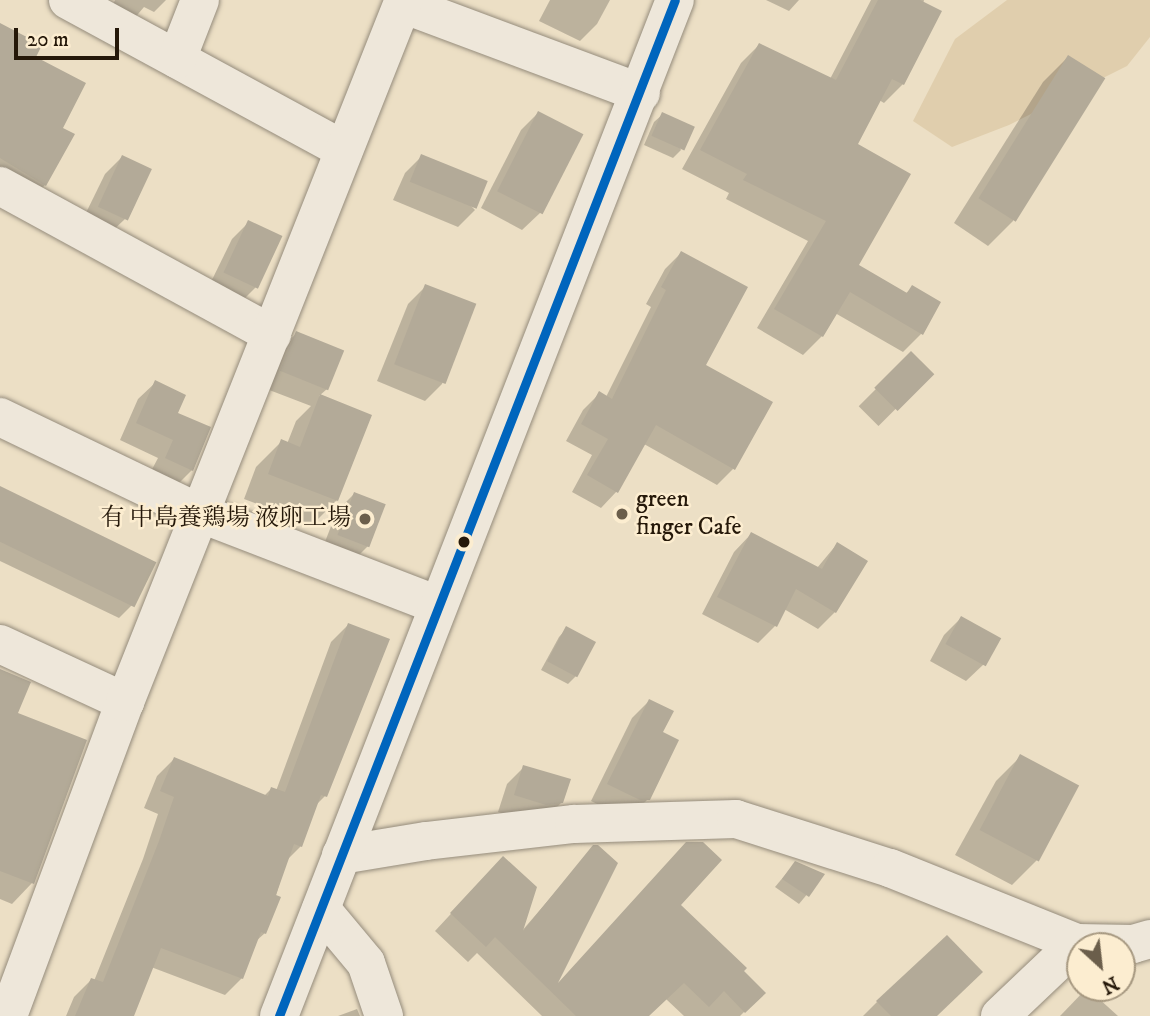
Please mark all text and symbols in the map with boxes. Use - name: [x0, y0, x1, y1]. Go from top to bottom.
- scale bar: [18, 14, 122, 58]
- text: 20 m: [27, 27, 69, 53]
- place label: green finger Cafe: [636, 486, 741, 542]
- place label: 有 中島養鶏場 液卵工場: [101, 505, 351, 533]
- marker: green finger Cafe: [614, 506, 630, 522]
- marker: 有 中島養鶏場 液卵工場: [357, 511, 373, 527]
- unlabelled marker: [457, 535, 471, 549]
- north arrow: [1066, 932, 1136, 1002]
- text: N: [1098, 971, 1122, 998]

